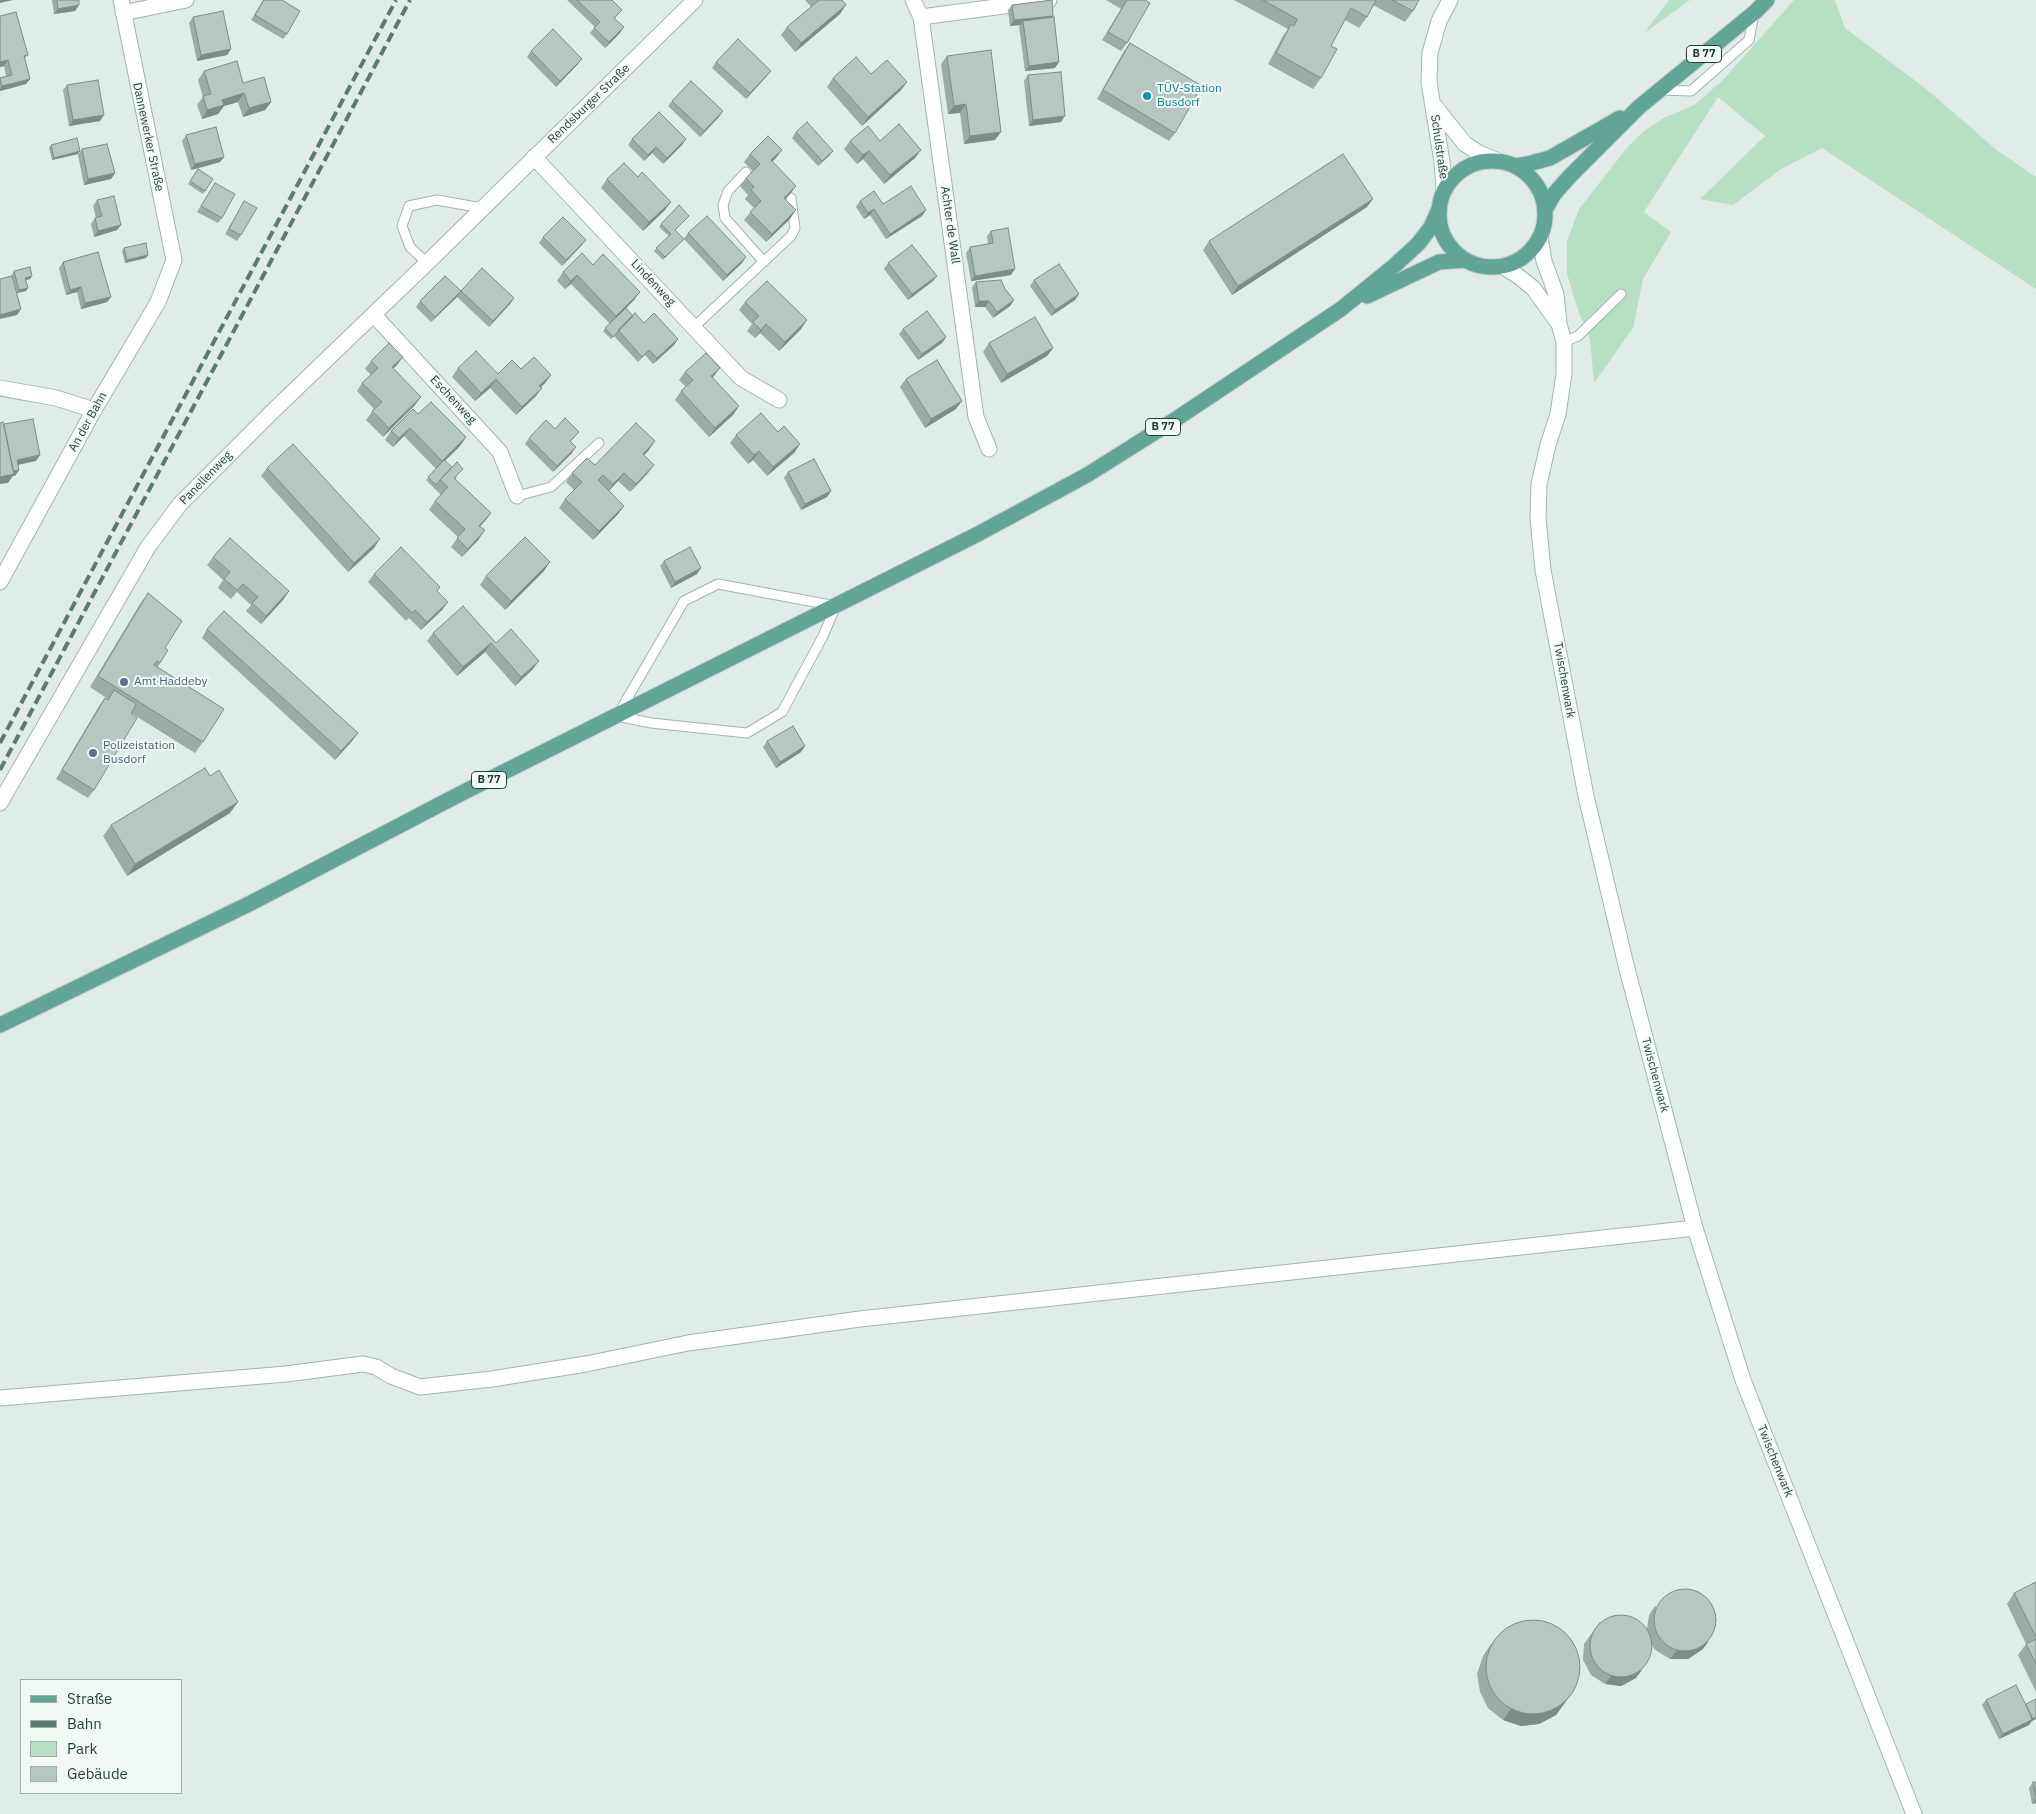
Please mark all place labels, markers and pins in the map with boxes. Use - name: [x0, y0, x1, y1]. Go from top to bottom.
- place label: TÜV-Station Busdorf: [1157, 82, 1222, 110]
- marker: TÜV-Station Busdorf: [1141, 90, 1153, 102]
- place label: Amt Haddeby: [134, 675, 207, 689]
- marker: Amt Haddeby: [118, 676, 130, 688]
- place label: Polizeistation Busdorf: [103, 739, 175, 767]
- marker: Polizeistation Busdorf: [87, 747, 99, 759]

